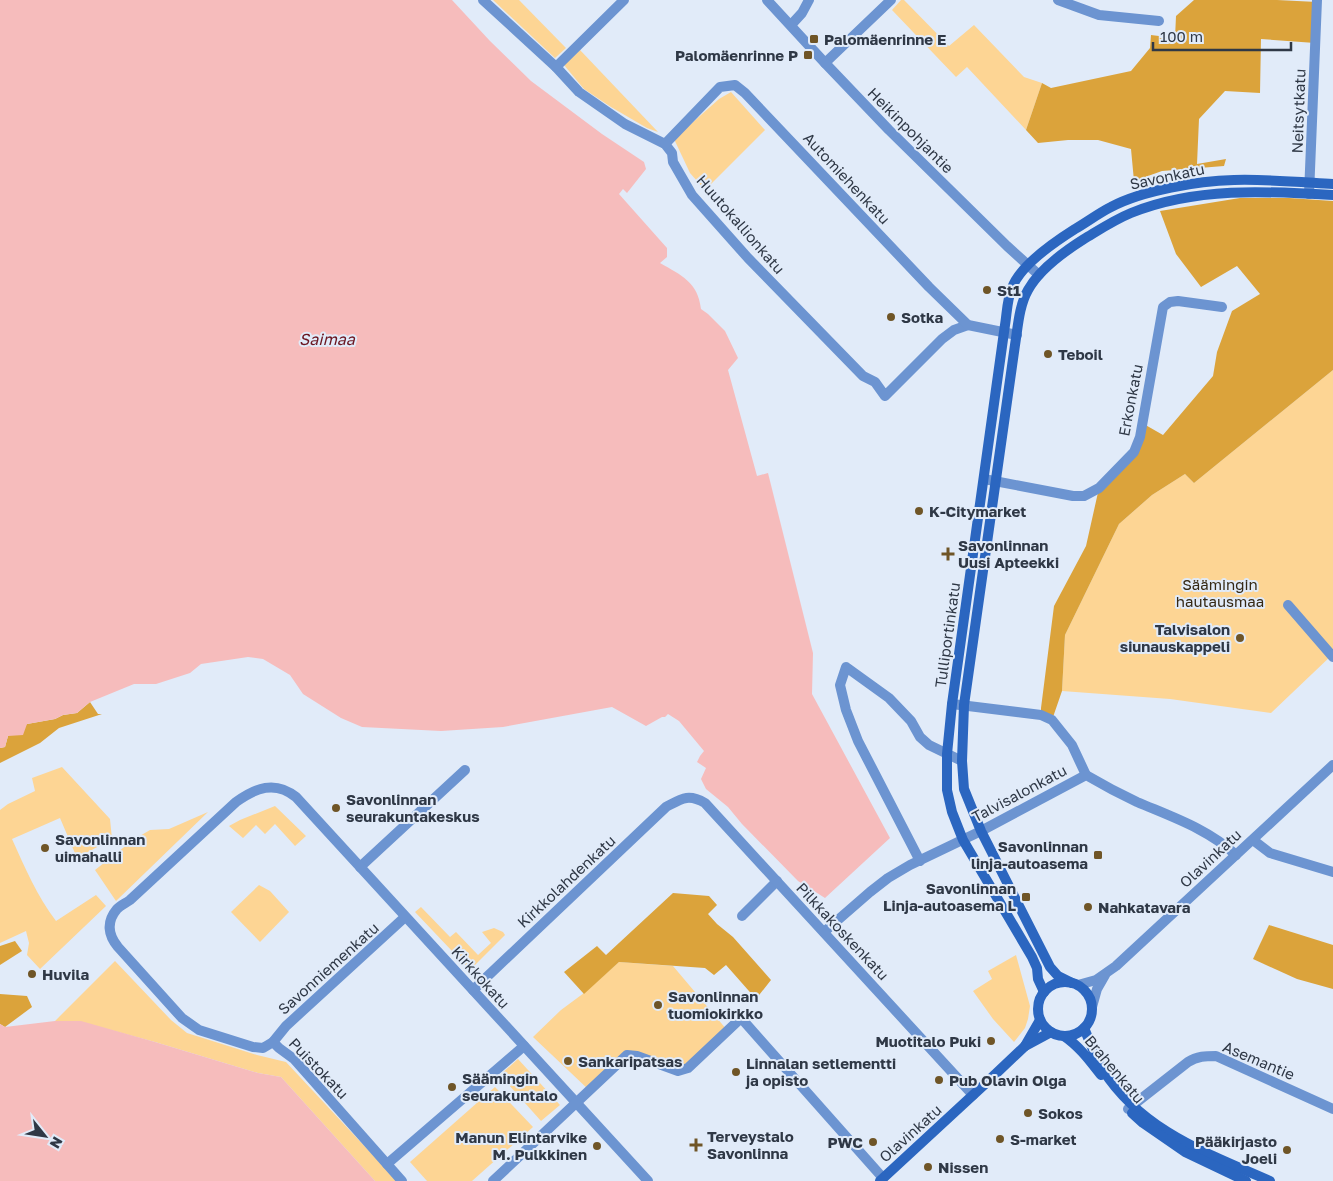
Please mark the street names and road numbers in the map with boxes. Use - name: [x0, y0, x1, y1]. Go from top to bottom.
- street label: Neitsytkatu: [1288, 68, 1308, 154]
- street label: Heikinpohjantie: [864, 83, 958, 177]
- street label: Automiehenkatu: [800, 128, 894, 228]
- street label: Savonkatu: [1128, 159, 1206, 193]
- street label: Huutokallionkatu: [693, 171, 789, 277]
- street label: Erkonkatu: [1114, 362, 1146, 438]
- street label: Tulliportinkatu: [931, 581, 963, 689]
- street label: Talvisalonkatu: [969, 761, 1069, 825]
- street label: Olavinkatu: [1176, 825, 1244, 891]
- street label: Kirkkolahdenkatu: [513, 831, 619, 931]
- street label: Pilkkakoskenkatu: [793, 878, 893, 984]
- street label: Savonniemenkatu: [274, 918, 382, 1018]
- street label: Kirkkokatu: [448, 942, 514, 1012]
- street label: Brahenkatu: [1081, 1031, 1149, 1107]
- street label: Puistokatu: [286, 1034, 352, 1102]
- street label: Asemantie: [1220, 1037, 1298, 1083]
- street label: Olavinkatu: [875, 1100, 945, 1166]

